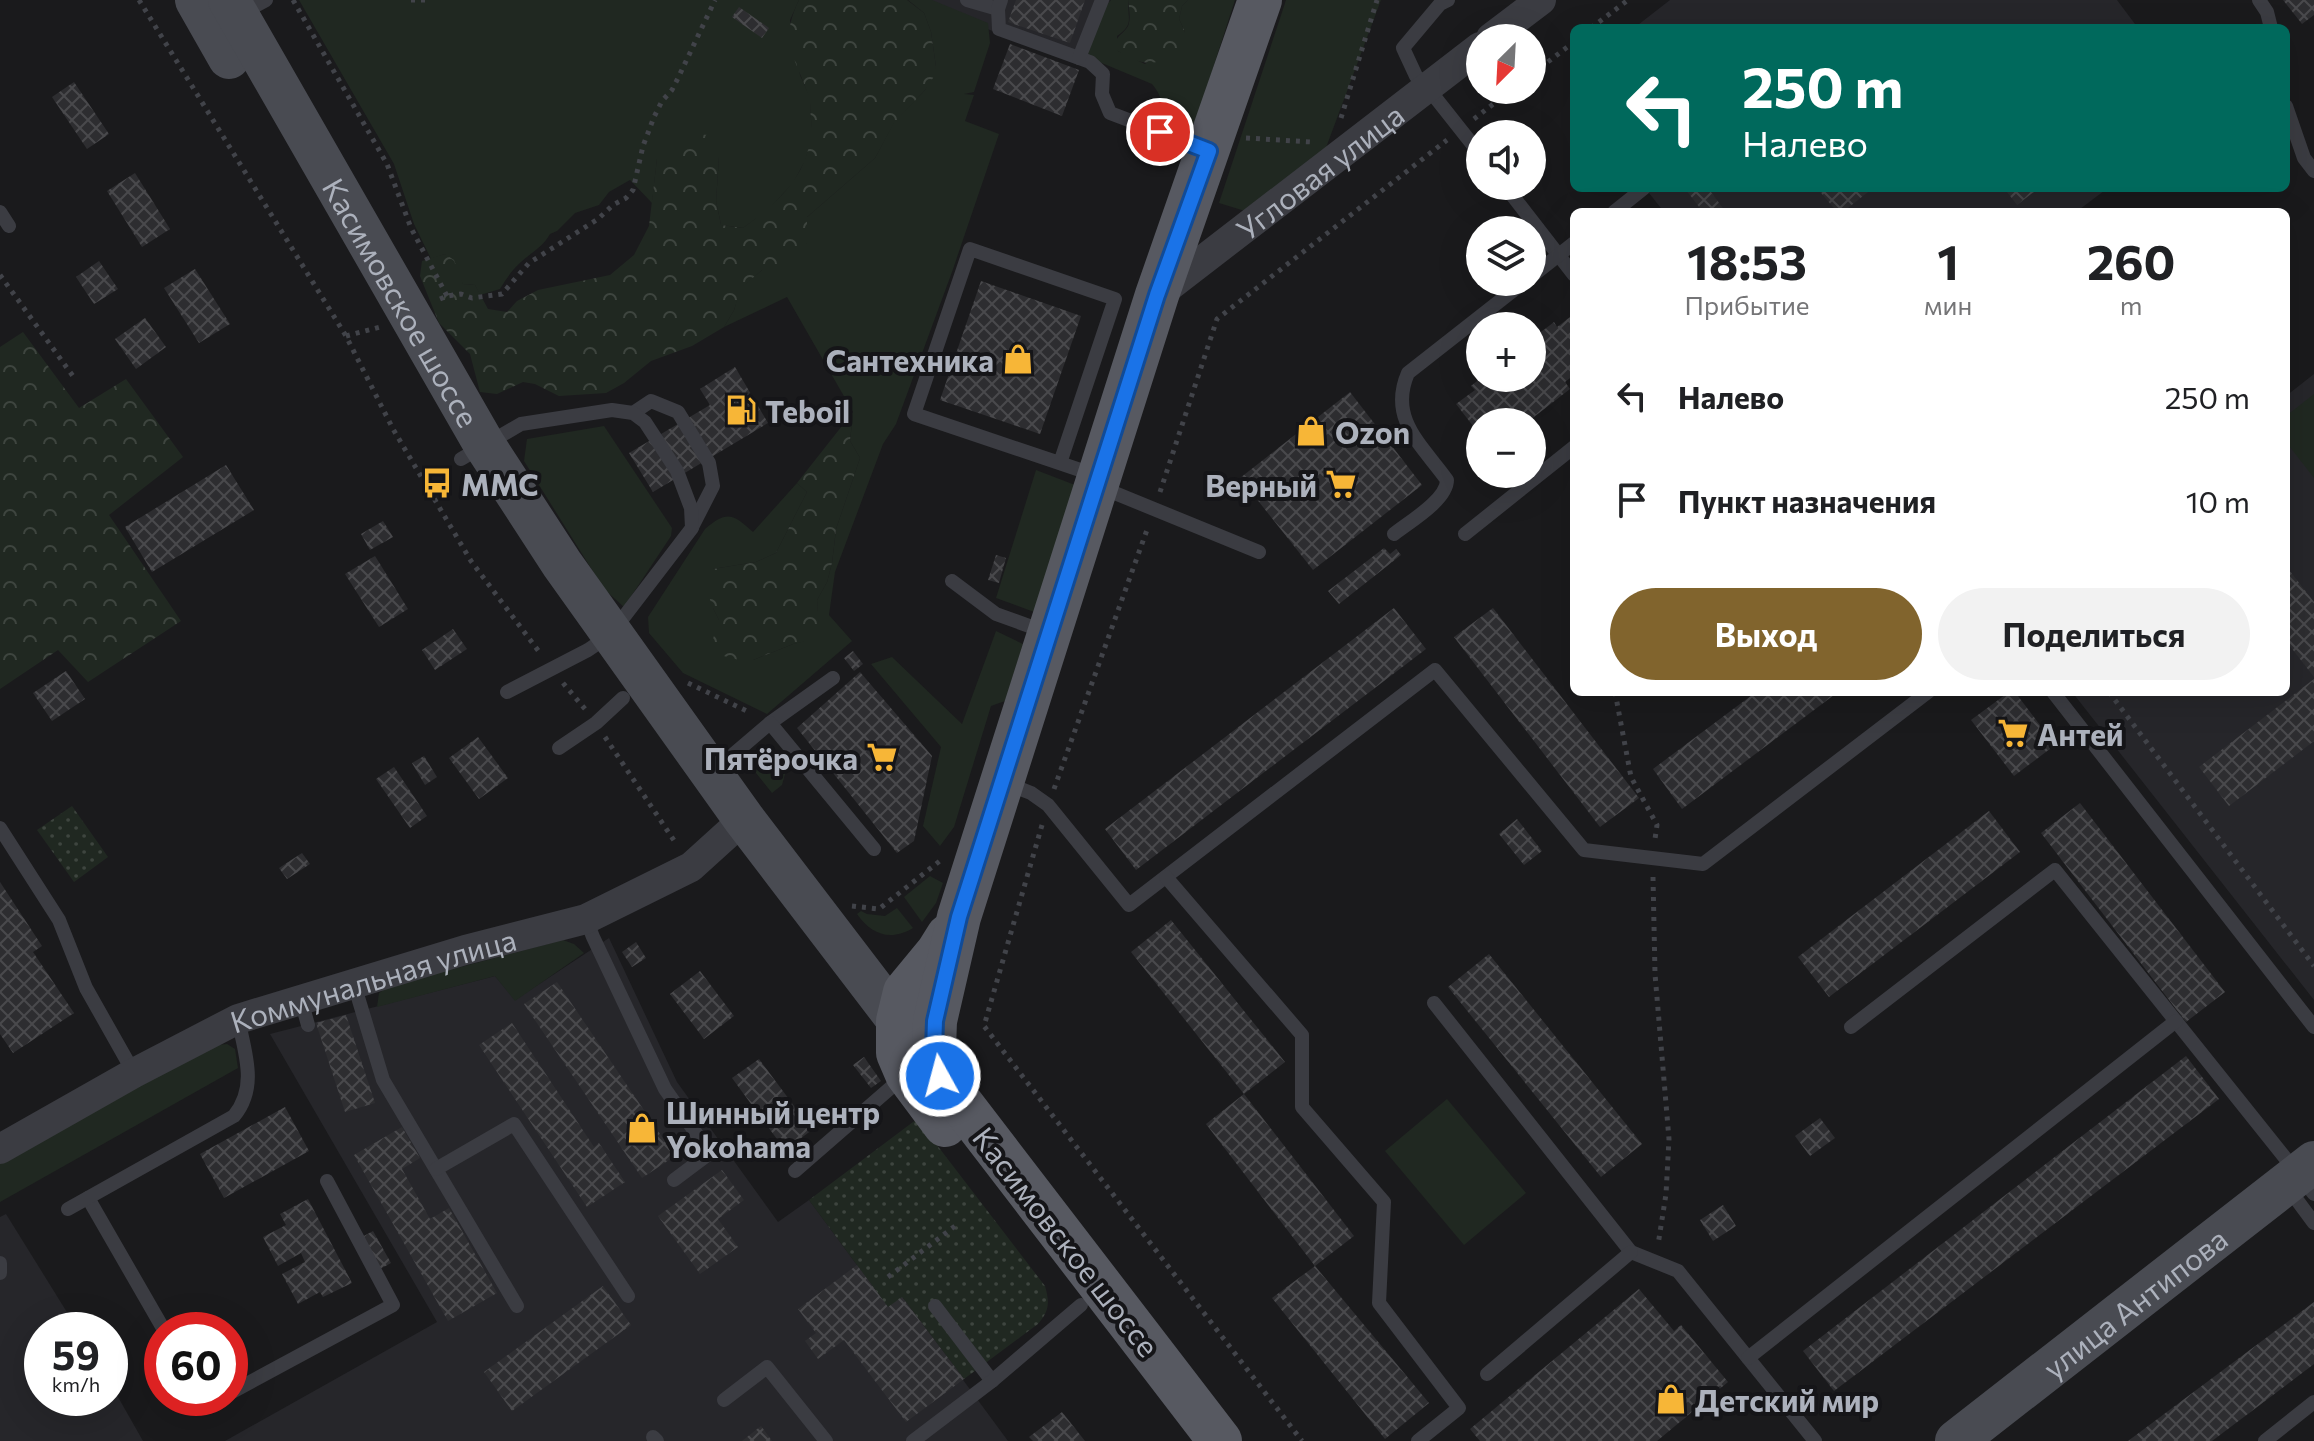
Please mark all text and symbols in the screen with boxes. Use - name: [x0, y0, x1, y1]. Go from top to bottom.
- north arrow: [1466, 24, 1546, 104]
- map controls: [1466, 24, 1546, 488]
- text: 250 m: [1742, 51, 1903, 120]
- icon: left: [1610, 56, 1714, 160]
- street label: Угловая улица: [1228, 95, 1410, 247]
- pin: [1126, 98, 1194, 166]
- icon: arrive: [1138, 110, 1182, 154]
- button: sound: [1466, 120, 1546, 200]
- text: Налево: [1742, 120, 1868, 164]
- street label: Касимовское шоссе: [316, 171, 488, 433]
- button: layers: [1466, 216, 1546, 296]
- text: 18:53: [1687, 231, 1807, 290]
- text: 1: [1937, 231, 1959, 290]
- text: 260: [2087, 231, 2175, 290]
- text: Прибытие: [1685, 289, 1810, 320]
- text: мин: [1924, 289, 1972, 320]
- text: m: [2120, 289, 2143, 320]
- button: +: [1466, 312, 1546, 392]
- place label: Сантехника: [826, 341, 994, 378]
- shop icon: Сантехника: [1001, 342, 1035, 376]
- icon: left: [1610, 374, 1654, 418]
- text: Налево: [1678, 378, 1784, 415]
- text: 250 m: [2165, 378, 2250, 415]
- place label: Teboil: [765, 392, 850, 429]
- fuel station icon: Teboil: [724, 393, 758, 427]
- button: −: [1466, 408, 1546, 488]
- place label: Ozon: [1335, 413, 1410, 450]
- shop icon: Ozon: [1294, 414, 1328, 448]
- place label: ММС: [461, 465, 539, 502]
- bus stop icon: ММС: [420, 466, 454, 500]
- place label: Верный: [1205, 466, 1317, 503]
- supermarket icon: Верный: [1324, 467, 1358, 501]
- icon: arrive: [1610, 478, 1654, 522]
- text: Пункт назначения: [1678, 482, 1936, 519]
- text: 10 m: [2186, 482, 2250, 519]
- button: Выход: [1610, 588, 1922, 680]
- button: Поделиться: [1938, 588, 2250, 680]
- place label: Антей: [2037, 715, 2124, 752]
- supermarket icon: Антей: [1996, 716, 2030, 750]
- place label: Пятёрочка: [704, 739, 858, 776]
- supermarket icon: Пятёрочка: [865, 740, 899, 774]
- street label: Коммунальная улица: [225, 919, 520, 1039]
- position arrow: [898, 1034, 982, 1118]
- place label: Шинный центр Yokohama: [666, 1093, 880, 1164]
- shop icon: Шинный центр Yokohama: [625, 1111, 659, 1145]
- street label: Касимовское шоссе: [966, 1119, 1168, 1363]
- street label: улица Антипова: [2035, 1219, 2234, 1385]
- speed limit sign: 60: [144, 1312, 248, 1416]
- text: 59: [52, 1329, 100, 1378]
- text: km/h: [52, 1372, 100, 1396]
- place label: Детский мир: [1695, 1381, 1879, 1418]
- shop icon: Детский мир: [1654, 1382, 1688, 1416]

